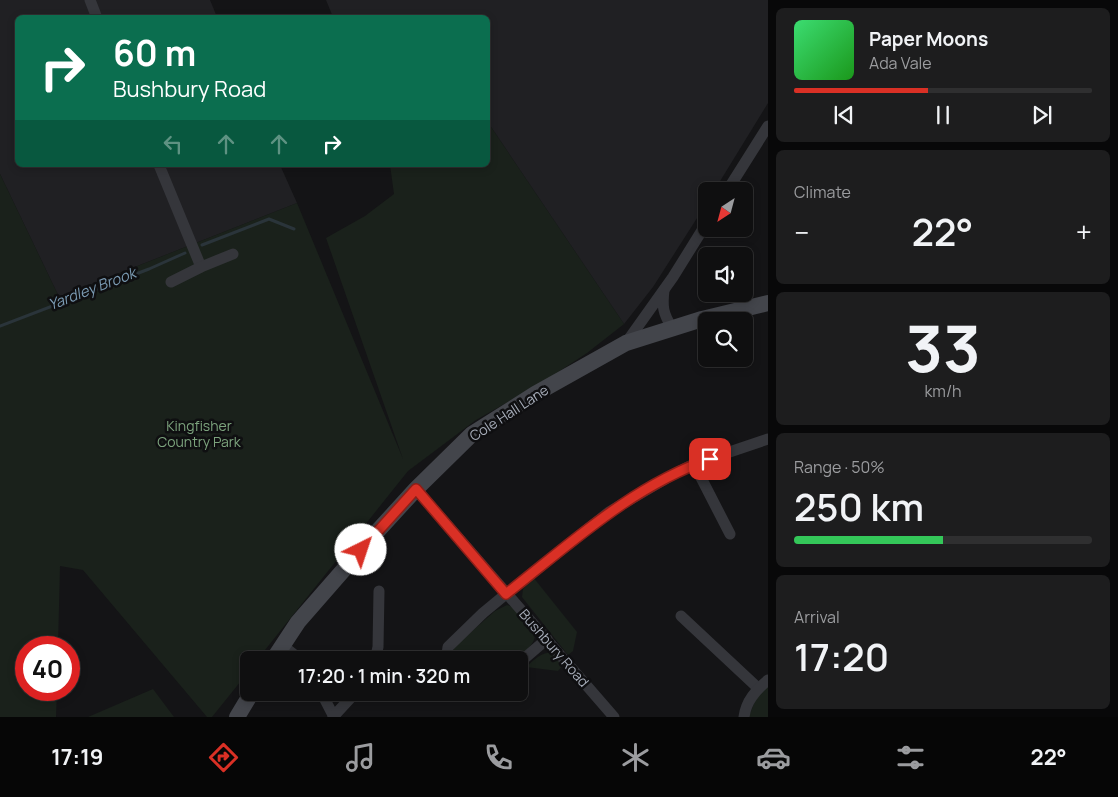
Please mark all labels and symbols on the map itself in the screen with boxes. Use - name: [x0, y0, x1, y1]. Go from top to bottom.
- north arrow: [698, 182, 752, 238]
- water label: Yardley Brook: [45, 261, 141, 315]
- street label: Cole Hall Lane: [466, 380, 552, 445]
- park label: Kingfisher Country Park: [157, 416, 242, 451]
- pin: [689, 438, 731, 480]
- position arrow: [334, 523, 386, 575]
- street label: Bushbury Road: [515, 605, 594, 691]
- speed limit sign: 40: [15, 636, 80, 701]

